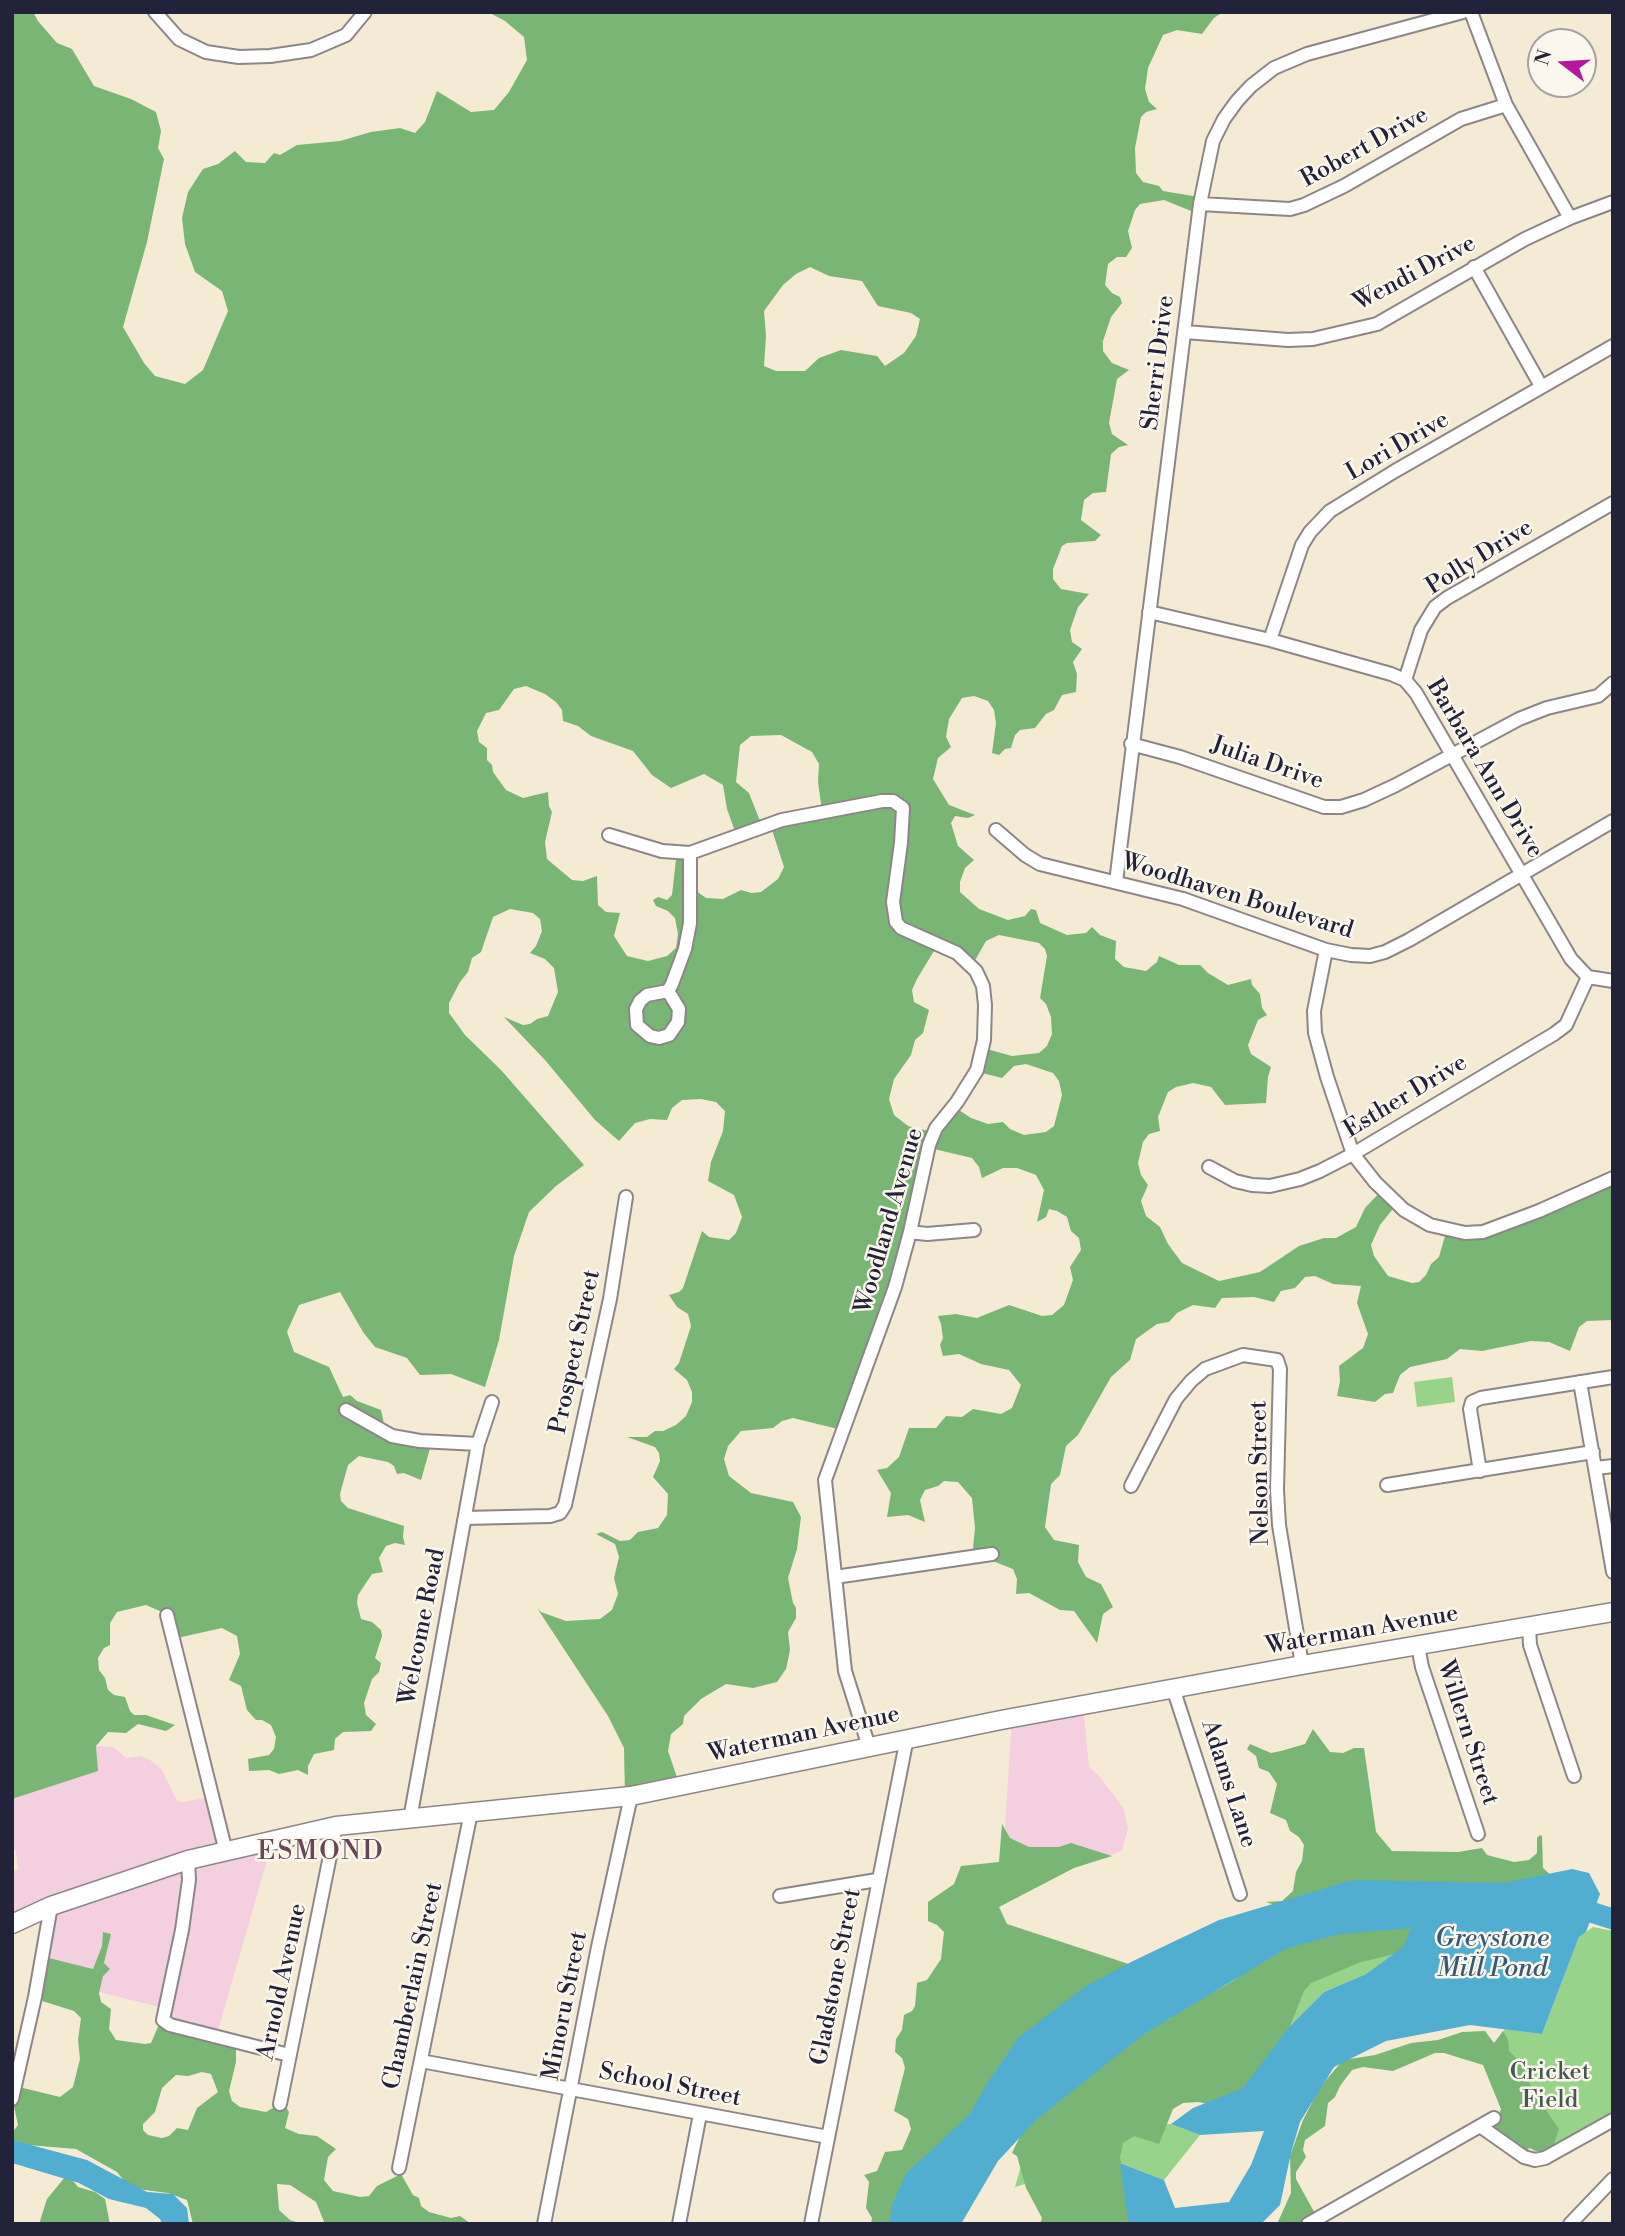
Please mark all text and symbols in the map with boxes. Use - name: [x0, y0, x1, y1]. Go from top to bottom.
- north arrow: [1527, 28, 1597, 98]
- text: N: [1530, 47, 1558, 68]
- street label: Robert Drive: [1296, 101, 1434, 195]
- street label: Wendi Drive: [1349, 230, 1481, 318]
- street label: Sherri Drive: [1136, 294, 1182, 432]
- street label: Lori Drive: [1341, 406, 1455, 488]
- street label: Polly Drive: [1421, 514, 1539, 602]
- street label: Barbara Ann Drive: [1419, 674, 1549, 864]
- street label: Julia Drive: [1207, 731, 1327, 797]
- street label: Woodhaven Boulevard: [1118, 848, 1356, 946]
- street label: Esther Drive: [1339, 1049, 1473, 1145]
- street label: Woodland Avenue: [850, 1125, 930, 1317]
- street label: Prospect Street: [545, 1267, 607, 1437]
- street label: Nelson Street: [1245, 1400, 1277, 1546]
- street label: Welcome Road: [394, 1546, 452, 1708]
- street label: Waterman Avenue: [1263, 1600, 1461, 1662]
- street label: Willern Street: [1430, 1657, 1504, 1809]
- street label: Waterman Avenue: [706, 1701, 902, 1769]
- street label: Adams Lane: [1194, 1716, 1262, 1852]
- district label: ESMOND: [258, 1837, 384, 1869]
- street label: Chamberlain Street: [378, 1880, 450, 2092]
- street label: Gladstone Street: [806, 1886, 868, 2068]
- street label: Arnold Avenue: [252, 1901, 314, 2063]
- water label: Greystone Mill Pond: [1435, 1924, 1549, 1986]
- street label: Minoru Street: [537, 1929, 595, 2083]
- street label: School Street: [596, 2058, 744, 2114]
- park label: Cricket Field: [1510, 2059, 1590, 2115]

